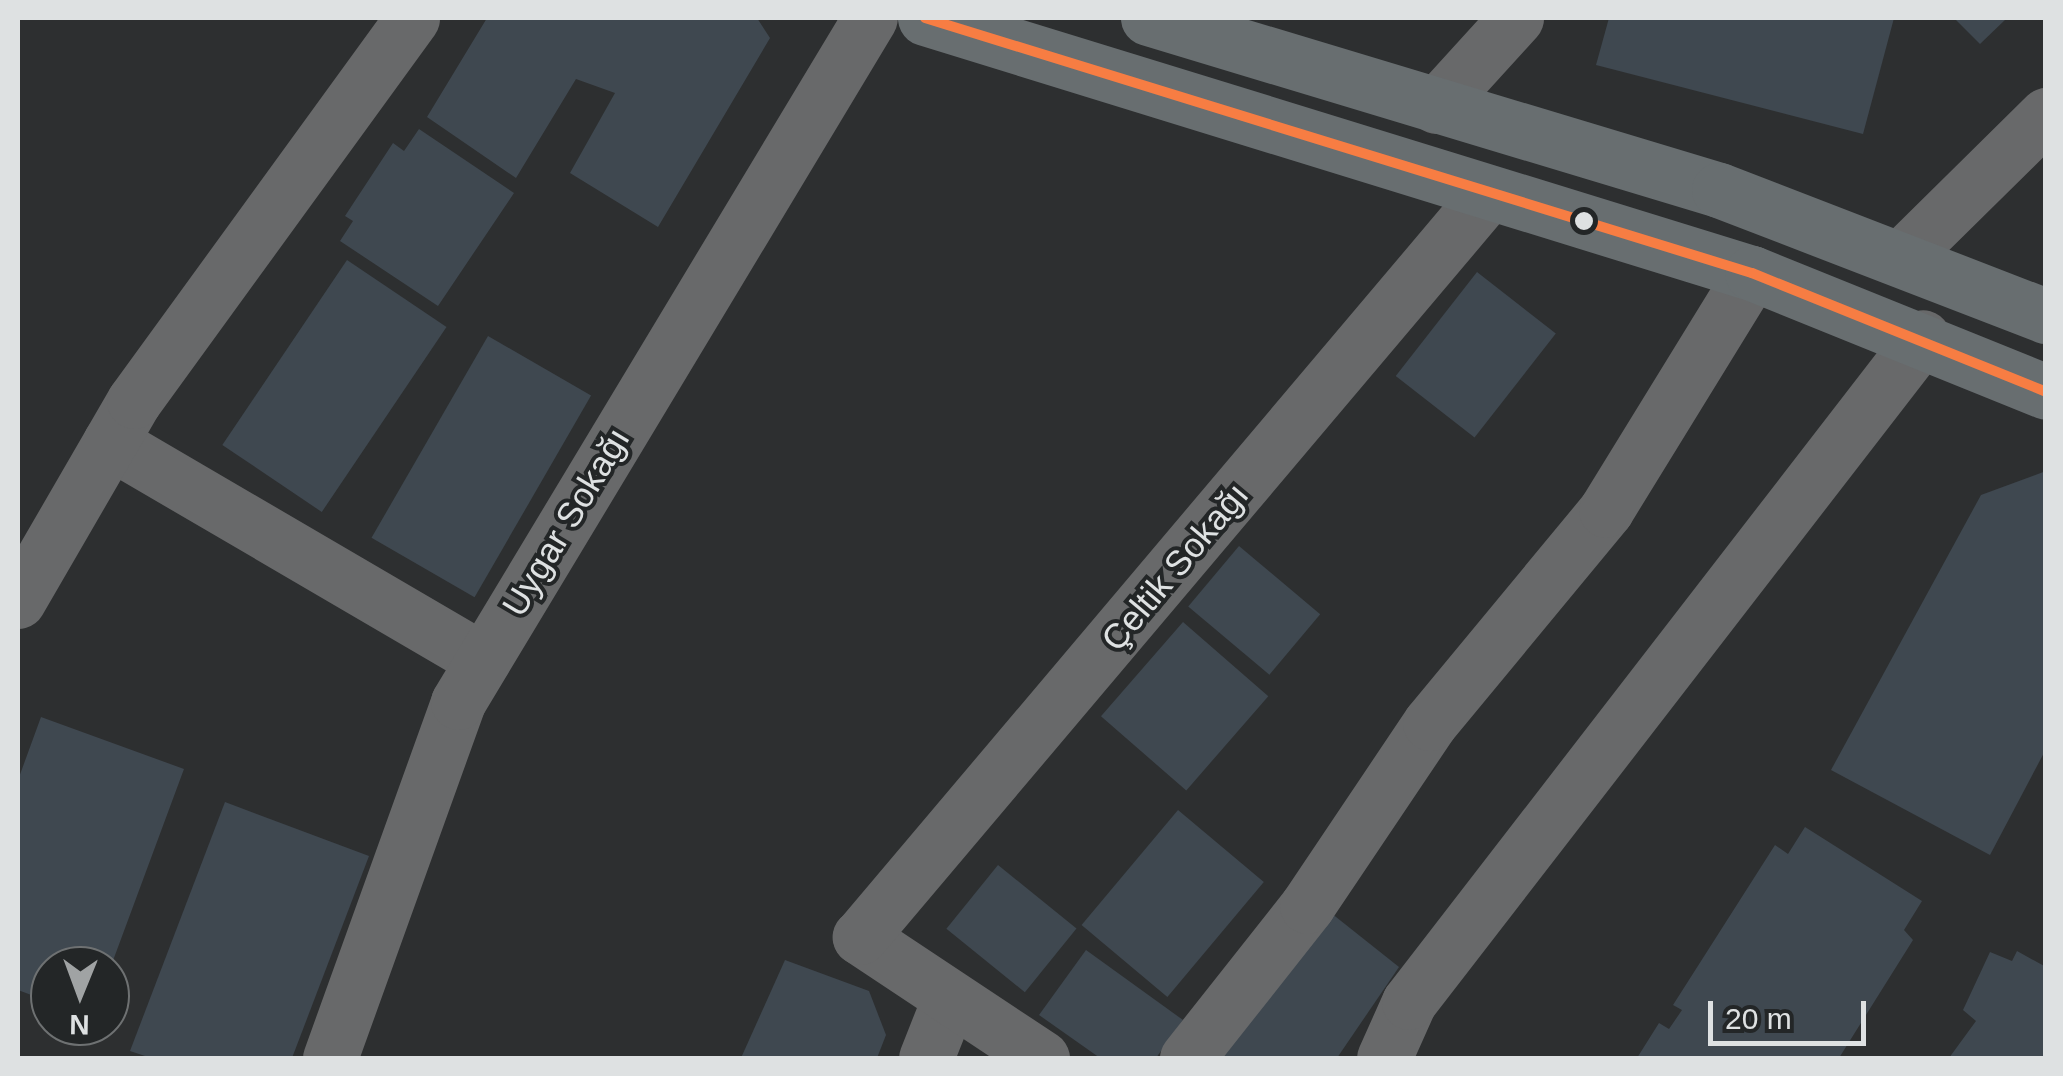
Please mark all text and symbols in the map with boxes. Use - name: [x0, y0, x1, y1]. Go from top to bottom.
- unlabelled marker: [1574, 211, 1594, 231]
- street label: Uygar Sokağı: [493, 420, 639, 624]
- street label: Çeltik Sokağı: [1093, 475, 1257, 659]
- north arrow: [30, 946, 130, 1046]
- scale bar: [1713, 981, 1870, 1043]
- text: 20 m: [1725, 1002, 1792, 1035]
- text: N: [69, 1009, 90, 1040]

